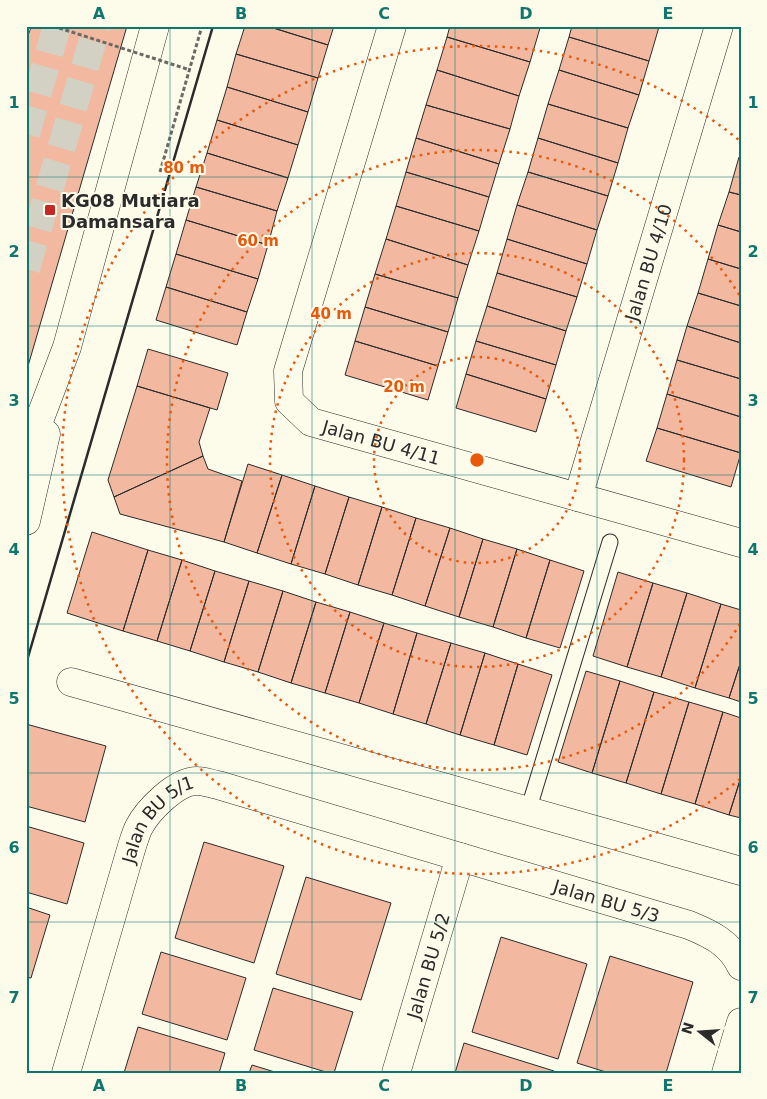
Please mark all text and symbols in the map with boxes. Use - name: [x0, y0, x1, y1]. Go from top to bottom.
- text: A: [93, 4, 106, 23]
- text: B: [235, 4, 247, 23]
- text: C: [378, 4, 390, 23]
- text: D: [519, 4, 533, 23]
- text: E: [663, 4, 673, 23]
- text: 1: [8, 93, 20, 112]
- text: 1: [747, 93, 759, 112]
- text: 80 m: [163, 159, 205, 177]
- place label: KG08 Mutiara Damansara: [61, 190, 200, 232]
- street label: Jalan BU 4/10: [621, 201, 676, 324]
- marker: KG08 Mutiara Damansara: [43, 203, 57, 217]
- text: 60 m: [237, 232, 279, 250]
- text: 2: [8, 242, 20, 261]
- text: 2: [747, 242, 759, 261]
- text: 40 m: [310, 305, 352, 323]
- text: 20 m: [383, 378, 425, 396]
- text: 3: [8, 391, 20, 410]
- text: 3: [747, 391, 759, 410]
- street label: Jalan BU 4/11: [319, 415, 443, 468]
- centre of rings: [468, 451, 486, 469]
- text: 4: [8, 540, 20, 559]
- text: 4: [747, 540, 759, 559]
- text: 5: [8, 689, 20, 708]
- text: 5: [747, 689, 759, 708]
- street label: Jalan BU 5/1: [117, 771, 196, 867]
- text: 6: [8, 838, 20, 857]
- text: 6: [747, 838, 759, 857]
- street label: Jalan BU 5/3: [550, 875, 662, 926]
- street label: Jalan BU 5/2: [402, 910, 453, 1022]
- text: 7: [8, 988, 20, 1007]
- text: 7: [747, 988, 759, 1007]
- north arrow: [674, 1006, 724, 1056]
- text: N: [678, 1020, 697, 1036]
- text: A: [93, 1076, 106, 1095]
- text: B: [235, 1076, 247, 1095]
- text: C: [378, 1076, 390, 1095]
- text: D: [519, 1076, 533, 1095]
- text: E: [663, 1076, 673, 1095]

